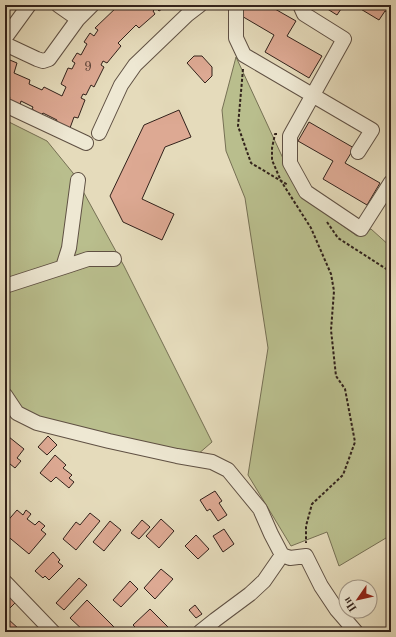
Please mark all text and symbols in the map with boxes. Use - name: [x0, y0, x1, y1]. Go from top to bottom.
- house number: 9: [84, 60, 92, 74]
- north arrow: [338, 579, 378, 619]
- text: Пн: [342, 594, 360, 613]

